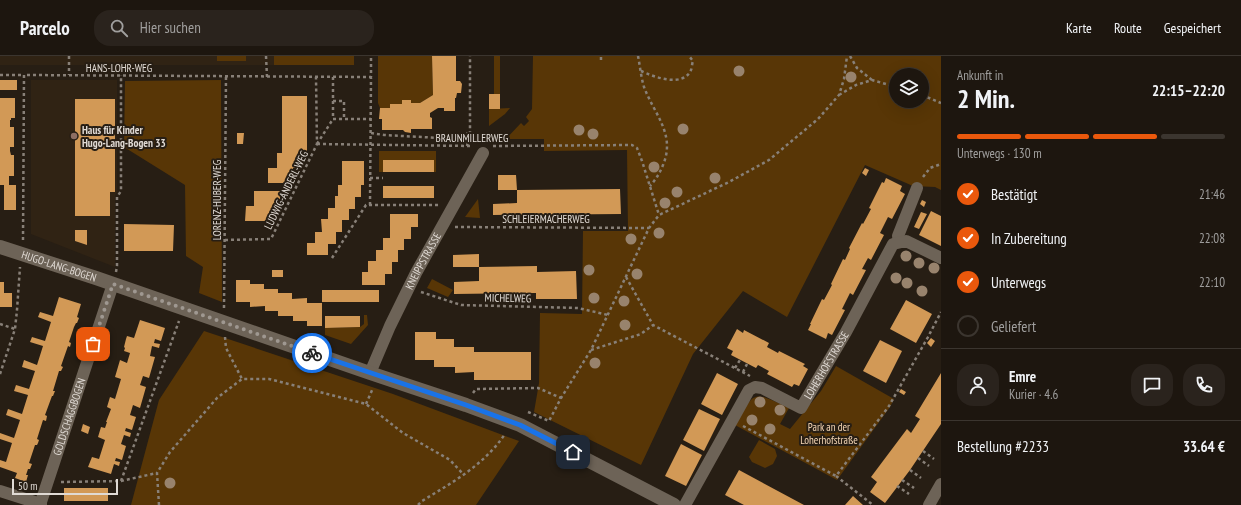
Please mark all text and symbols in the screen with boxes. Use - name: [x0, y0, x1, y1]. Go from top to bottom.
- search box: [94, 10, 374, 46]
- text: Parcelo: [20, 16, 70, 40]
- icon: search: [108, 17, 130, 39]
- text: Hier suchen: [140, 18, 201, 37]
- text: Karte: [1066, 19, 1092, 37]
- text: Route: [1114, 19, 1142, 37]
- text: Gespeichert: [1164, 19, 1221, 37]
- street label: HANS-LOHR-WEG: [86, 61, 152, 75]
- text: Ankunft in: [957, 67, 1003, 84]
- map controls: [889, 68, 929, 108]
- button: layers: [889, 68, 929, 108]
- text: 22:15–22:20: [1152, 81, 1225, 100]
- text: 2 Min.: [957, 82, 1015, 115]
- place label: Haus für Kinder Hugo-Lang-Bogen 33: [82, 123, 166, 150]
- marker: Haus für Kinder Hugo-Lang-Bogen 33: [69, 131, 79, 141]
- street label: BRAUNMILLERWEG: [436, 131, 508, 145]
- text: Unterwegs · 130 m: [957, 145, 1042, 162]
- street label: LUDWIG-ANDERL-WEG: [261, 148, 311, 232]
- street label: LORENZ-HUBER-WEG: [210, 160, 224, 240]
- icon: check: [957, 183, 979, 205]
- text: Bestätigt: [991, 185, 1037, 204]
- text: 21:46: [1199, 186, 1225, 203]
- street label: SCHLEIERMACHERWEG: [502, 212, 590, 226]
- icon: check: [957, 227, 979, 249]
- text: In Zubereitung: [991, 229, 1067, 248]
- street label: KNEIPPSTRASSE: [402, 230, 444, 292]
- text: 22:08: [1199, 230, 1225, 247]
- street label: HUGO-LANG-BOGEN: [20, 247, 98, 285]
- icon: check: [957, 271, 979, 293]
- text: Unterwegs: [991, 273, 1046, 292]
- text: 22:10: [1199, 274, 1225, 291]
- street label: MICHELWEG: [485, 291, 531, 305]
- text: Geliefert: [991, 317, 1036, 336]
- pin: [76, 327, 110, 361]
- street label: LOHERHOFSTRASSE: [801, 328, 852, 402]
- icon: bag: [82, 333, 104, 355]
- courier: [292, 333, 332, 373]
- icon: bike: [301, 342, 323, 364]
- button: person: [957, 364, 999, 406]
- button: chat: [1131, 364, 1173, 406]
- button: phone: [1183, 364, 1225, 406]
- text: Emre: [1009, 367, 1036, 386]
- street label: GOLDSCHAGGBOGEN: [50, 376, 88, 457]
- text: Kurier · 4.6: [1009, 386, 1058, 403]
- park label: Park an der Loherhofstraße: [800, 420, 858, 447]
- pin: [556, 435, 590, 469]
- text: Bestellung #2233: [957, 437, 1049, 456]
- text: 33.64 €: [1183, 437, 1225, 456]
- icon: home: [562, 441, 584, 463]
- scale bar: [12, 477, 118, 496]
- text: 50 m: [18, 479, 37, 493]

